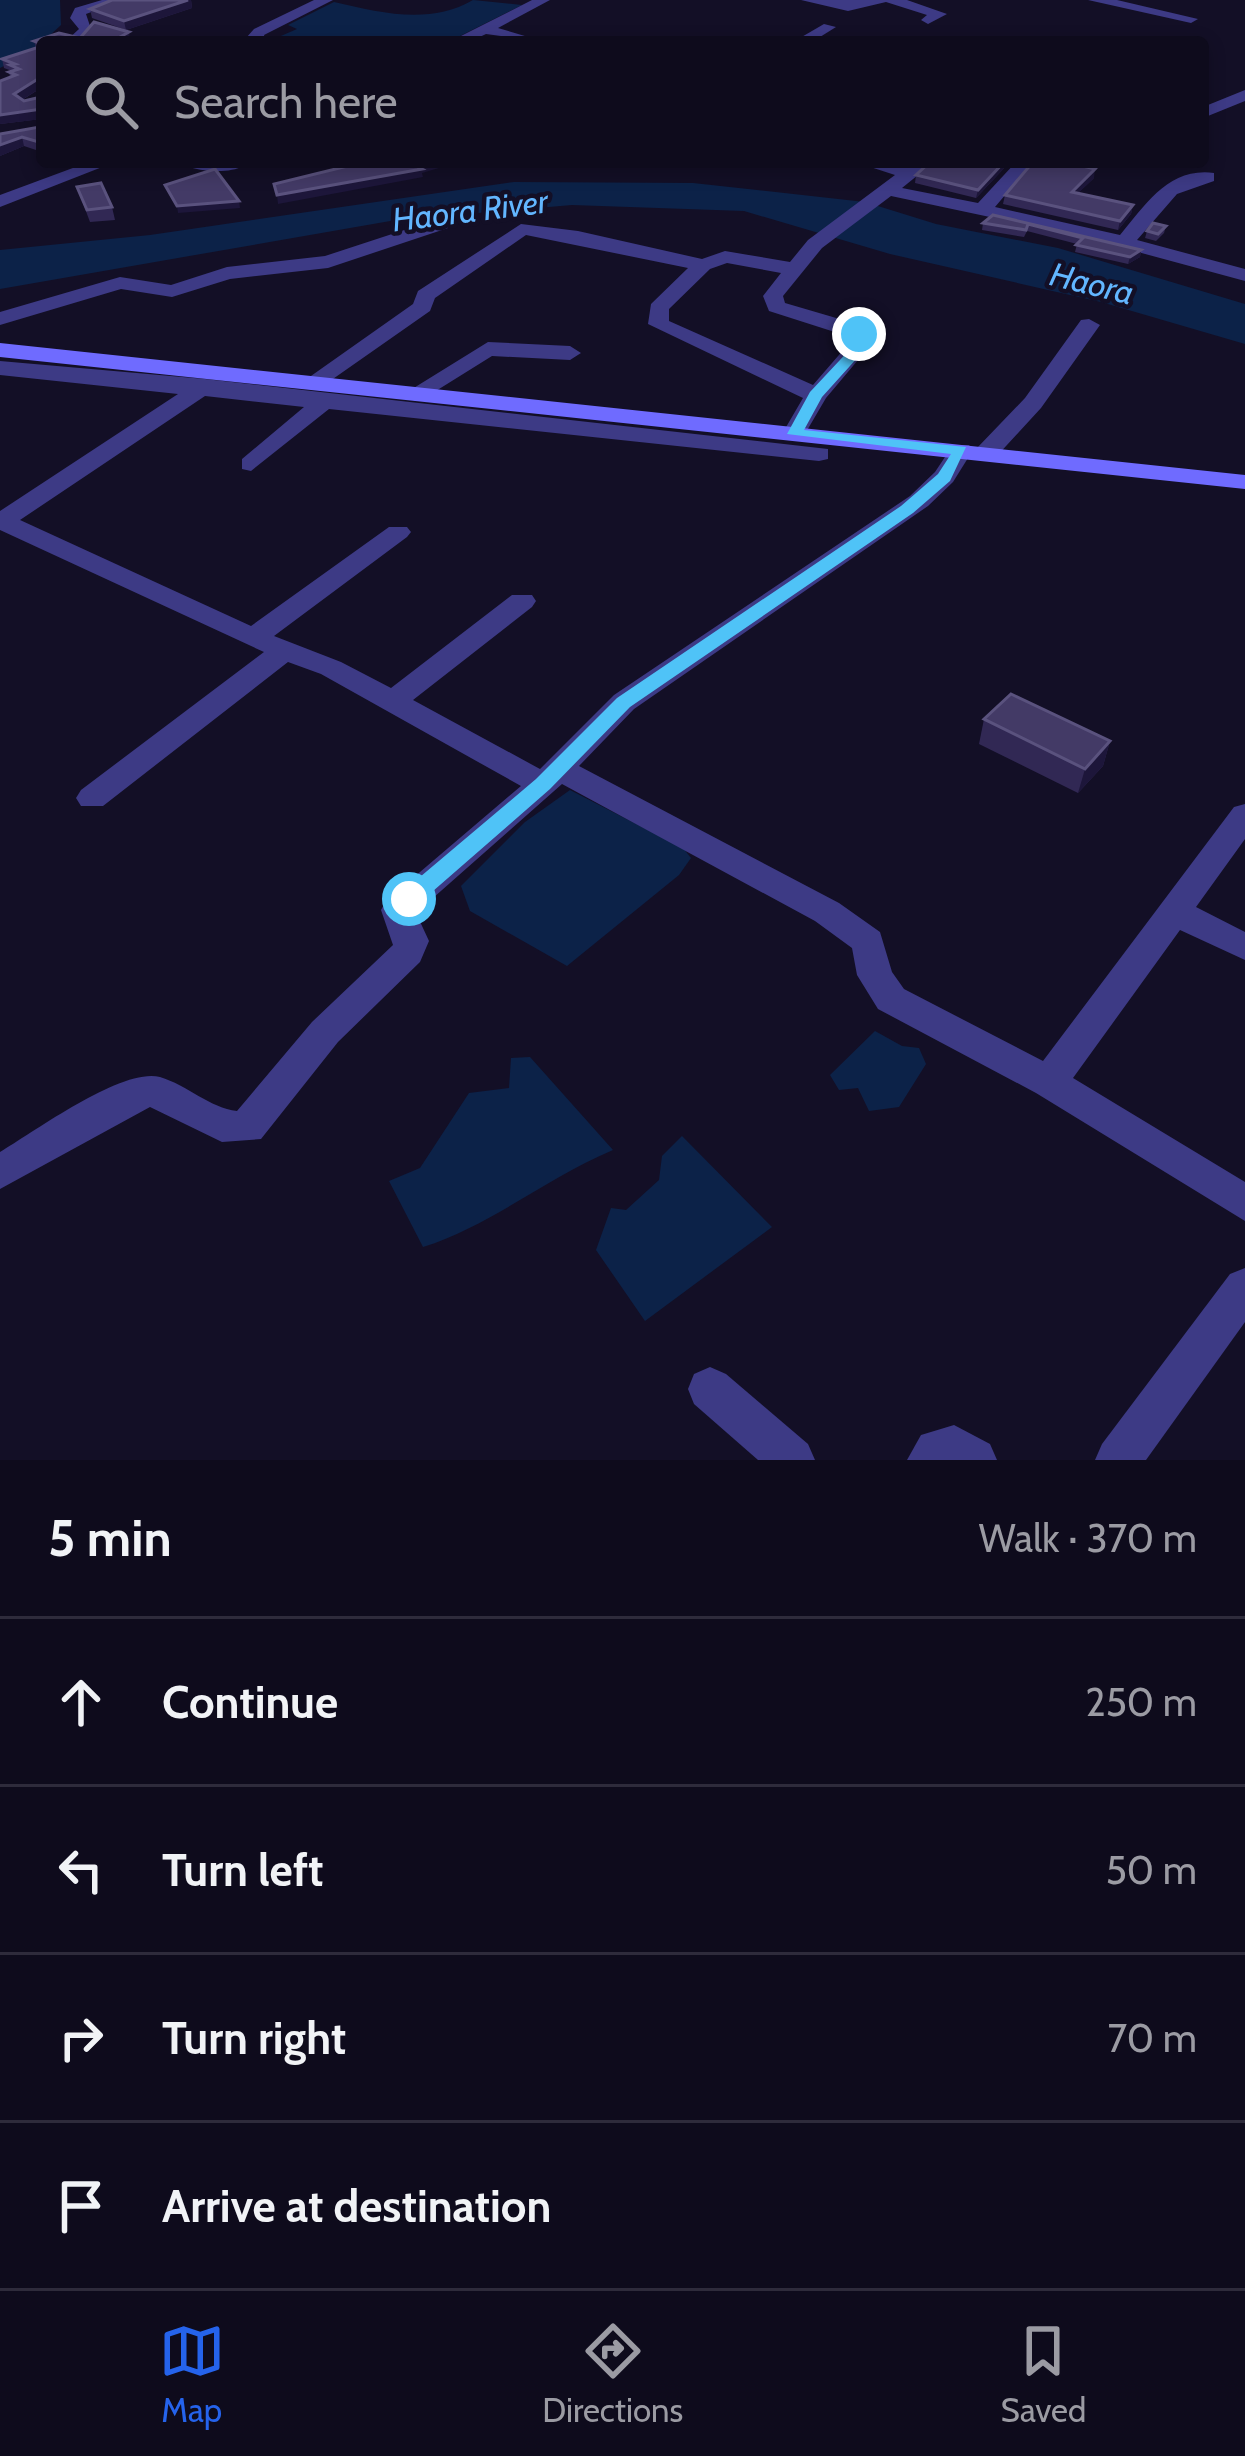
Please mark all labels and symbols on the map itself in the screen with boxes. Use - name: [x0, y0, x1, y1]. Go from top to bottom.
- water label: Haora River: [390, 180, 552, 239]
- water label: Haora: [1046, 253, 1138, 313]
- route end: [832, 307, 886, 361]
- route start: [382, 872, 436, 926]

